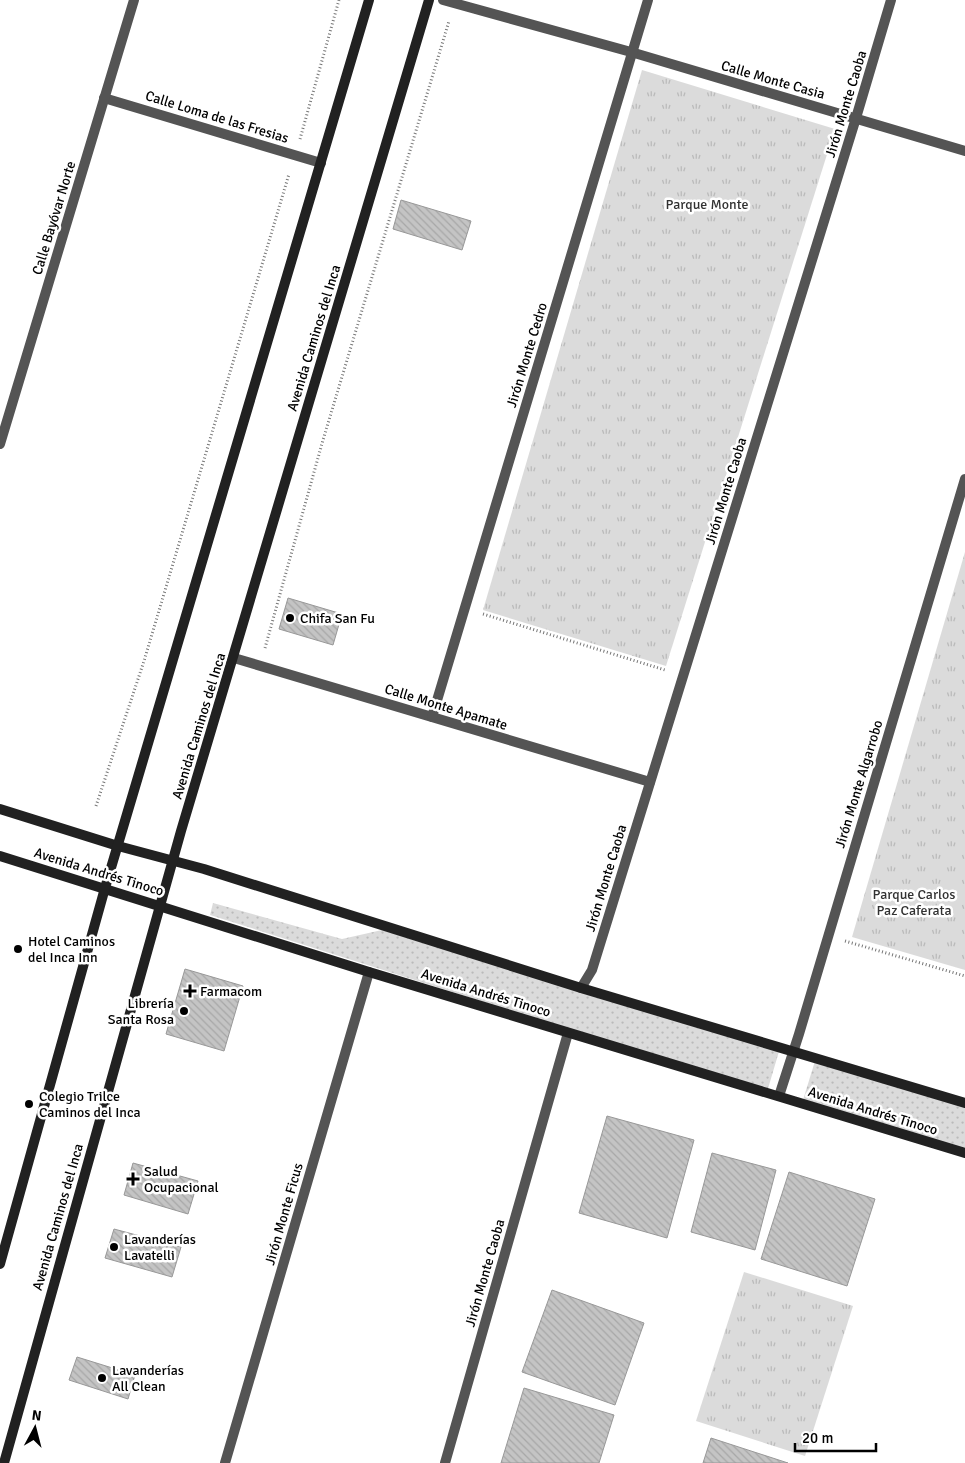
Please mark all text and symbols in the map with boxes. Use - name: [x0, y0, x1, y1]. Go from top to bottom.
- street label: Jirón Monte Caoba: [822, 48, 870, 160]
- street label: Calle Monte Casia: [719, 57, 827, 103]
- street label: Calle Loma de las Fresias: [143, 87, 291, 147]
- street label: Calle Bayóvar Norte: [29, 159, 79, 277]
- park label: Parque Monte: [666, 196, 748, 213]
- street label: Avenida Caminos del Inca: [284, 263, 344, 413]
- street label: Jirón Monte Cedro: [503, 300, 551, 410]
- street label: Jirón Monte Caoba: [702, 435, 750, 547]
- place label: Chifa San Fu: [300, 610, 375, 627]
- marker: Chifa San Fu: [284, 612, 296, 624]
- street label: Avenida Caminos del Inca: [169, 651, 229, 801]
- street label: Calle Monte Apamate: [383, 680, 509, 734]
- street label: Jirón Monte Algarrobo: [831, 718, 887, 850]
- street label: Jirón Monte Caoba: [582, 822, 630, 934]
- street label: Avenida Andrés Tinoco: [32, 844, 166, 900]
- park label: Parque Carlos Paz Caferata: [873, 886, 955, 919]
- place label: Hotel Caminos del Inca Inn: [28, 933, 115, 966]
- marker: Hotel Caminos del Inca Inn: [12, 943, 24, 955]
- street label: Avenida Andrés Tinoco: [419, 965, 553, 1021]
- place label: Farmacom: [200, 983, 262, 1000]
- marker: Farmacom: [184, 985, 196, 997]
- place label: Librería Santa Rosa: [108, 995, 174, 1028]
- marker: Librería Santa Rosa: [178, 1005, 190, 1017]
- street label: Avenida Andrés Tinoco: [806, 1083, 940, 1139]
- place label: Colegio Trilce Caminos del Inca: [39, 1088, 141, 1121]
- marker: Colegio Trilce Caminos del Inca: [23, 1098, 35, 1110]
- street label: Avenida Caminos del Inca: [29, 1142, 87, 1292]
- street label: Jirón Monte Ficus: [261, 1161, 307, 1267]
- place label: Salud Ocupacional: [144, 1163, 219, 1196]
- marker: Salud Ocupacional: [126, 1172, 140, 1186]
- street label: Jirón Monte Caoba: [462, 1217, 508, 1329]
- place label: Lavanderías Lavatelli: [124, 1231, 196, 1264]
- marker: Lavanderías Lavatelli: [108, 1241, 120, 1253]
- place label: Lavanderías All Clean: [112, 1362, 184, 1395]
- marker: Lavanderías All Clean: [96, 1372, 108, 1384]
- north arrow: [10, 1403, 60, 1453]
- text: N: [31, 1407, 42, 1425]
- scale bar: [795, 1420, 876, 1452]
- text: 20 m: [802, 1429, 833, 1447]

